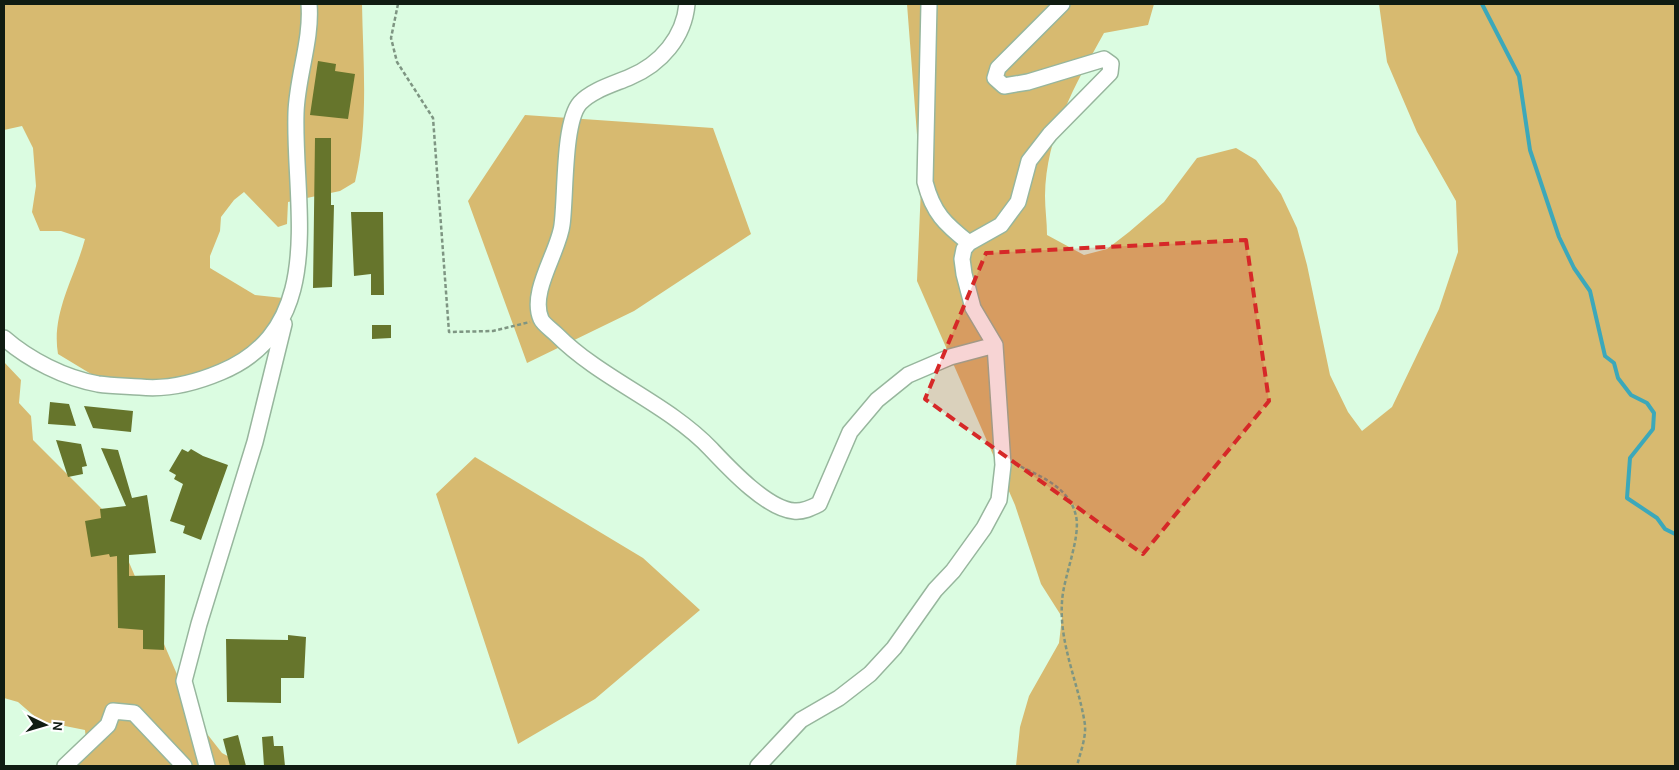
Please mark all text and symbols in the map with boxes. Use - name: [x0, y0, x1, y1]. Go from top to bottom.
- north arrow: [20, 700, 70, 750]
- text: N: [49, 720, 66, 732]

